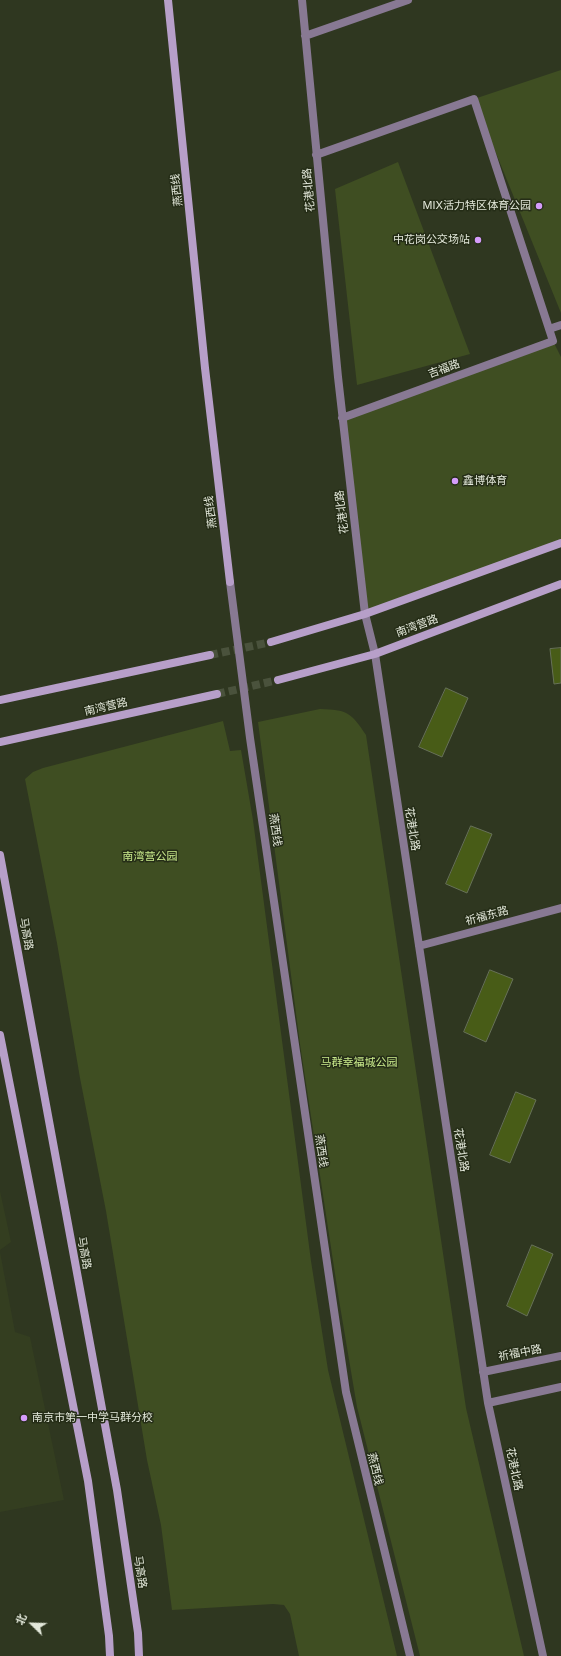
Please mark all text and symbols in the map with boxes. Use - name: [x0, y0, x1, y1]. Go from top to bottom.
- street label: 花港北路: [301, 168, 317, 212]
- street label: 燕西线: [169, 173, 185, 207]
- place label: MIX活力特区体育公园: [423, 199, 531, 213]
- marker: MIX活力特区体育公园: [534, 201, 544, 211]
- place label: 中花岗公交场站: [393, 233, 470, 247]
- marker: 中花岗公交场站: [473, 235, 483, 245]
- street label: 吉福路: [426, 357, 462, 381]
- place label: 鑫博体育: [463, 474, 507, 488]
- marker: 鑫博体育: [450, 476, 460, 486]
- street label: 花港北路: [333, 489, 351, 535]
- street label: 燕西线: [202, 495, 220, 529]
- street label: 南湾营路: [394, 612, 440, 640]
- street label: 南湾营路: [83, 696, 129, 718]
- street label: 花港北路: [402, 806, 422, 852]
- street label: 燕西线: [266, 813, 284, 847]
- park label: 南湾营公园: [123, 850, 177, 864]
- street label: 祈福东路: [464, 904, 510, 928]
- street label: 马高路: [17, 917, 35, 951]
- park label: 马群幸福城公园: [321, 1056, 397, 1070]
- street label: 花港北路: [451, 1127, 471, 1173]
- street label: 燕西线: [312, 1134, 330, 1168]
- street label: 马高路: [75, 1236, 93, 1270]
- street label: 祈福中路: [497, 1342, 543, 1364]
- place label: 南京市第一中学马群分校: [32, 1411, 153, 1425]
- marker: 南京市第一中学马群分校: [19, 1413, 29, 1423]
- street label: 花港北路: [503, 1446, 525, 1492]
- street label: 燕西线: [365, 1451, 385, 1487]
- street label: 马高路: [131, 1555, 149, 1589]
- north arrow: [12, 1604, 52, 1644]
- text: 北: [12, 1612, 30, 1627]

